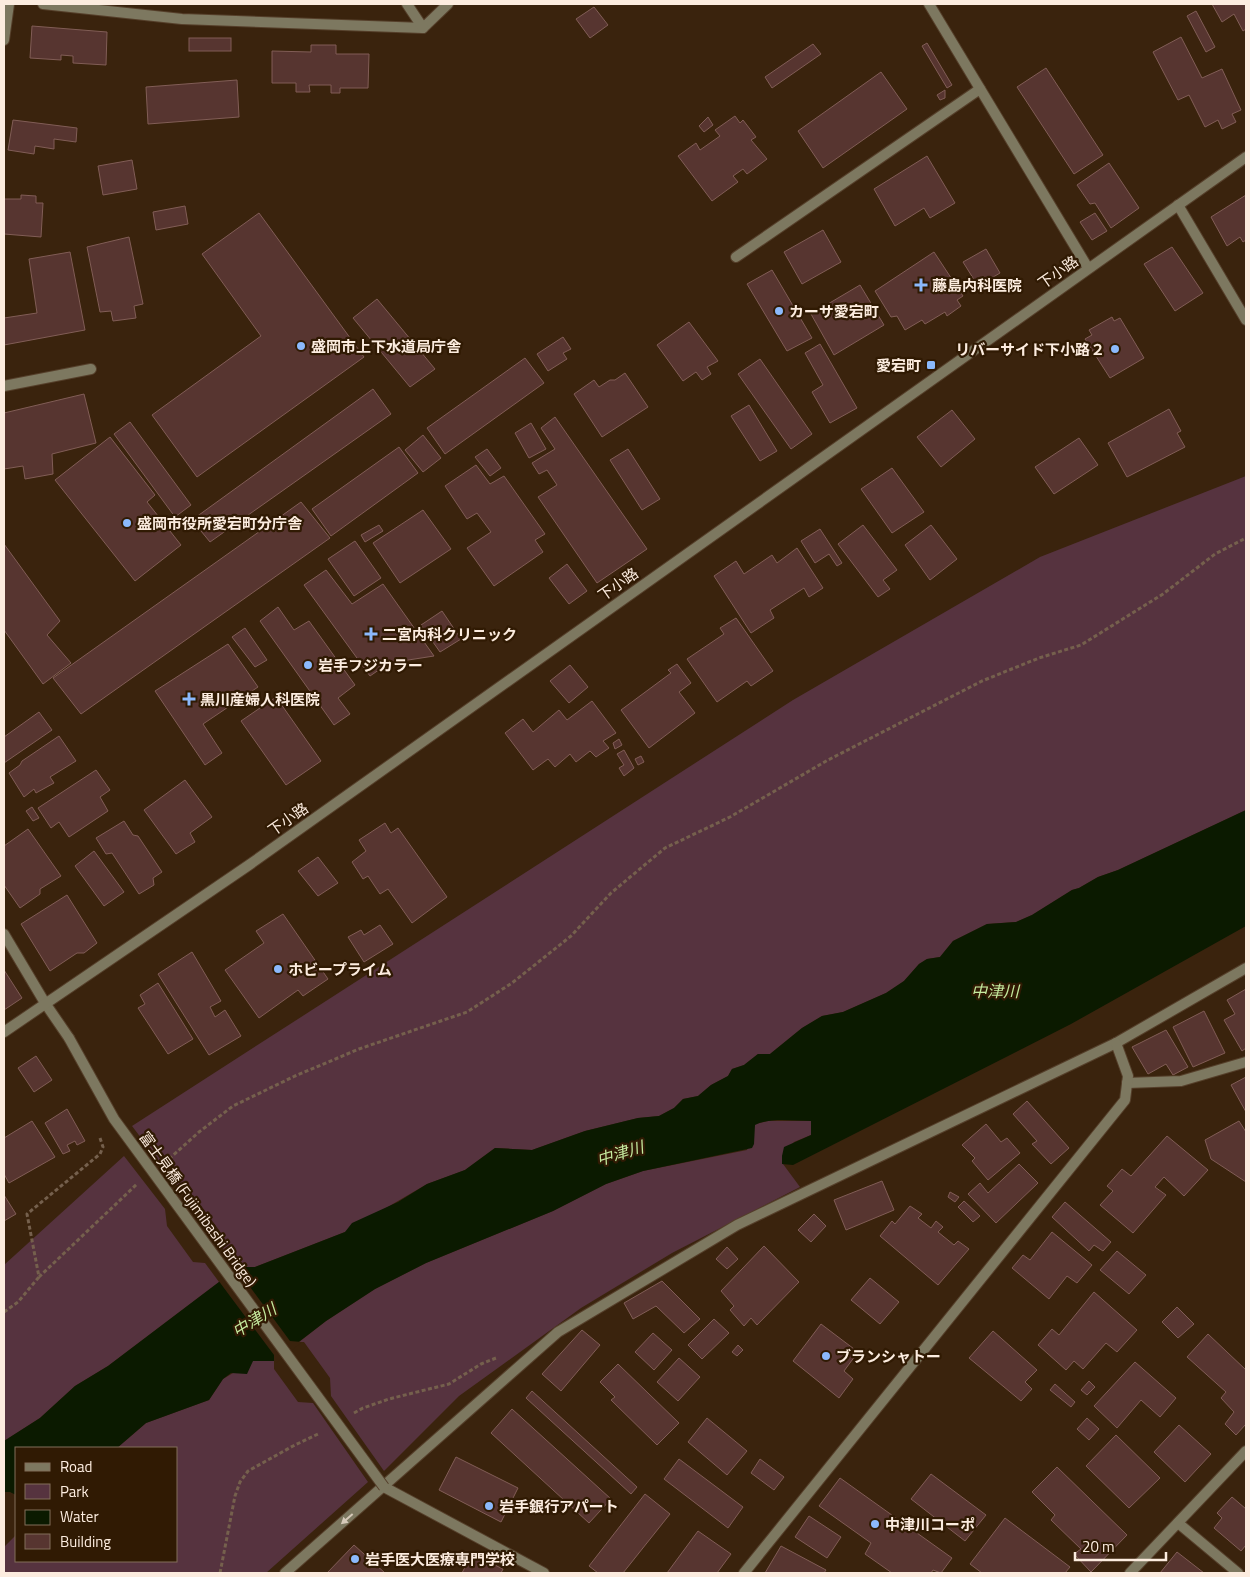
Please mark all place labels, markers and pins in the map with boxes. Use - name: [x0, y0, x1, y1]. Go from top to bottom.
- place label: 藤島内科医院: [932, 274, 1022, 297]
- marker: 藤島内科医院: [914, 278, 928, 292]
- place label: カーサ愛宕町: [789, 300, 879, 323]
- marker: カーサ愛宕町: [773, 305, 785, 317]
- place label: 盛岡市上下水道局庁舎: [311, 335, 462, 358]
- place label: リバーサイド下小路２: [955, 338, 1105, 361]
- marker: 盛岡市上下水道局庁舎: [295, 340, 307, 352]
- marker: リバーサイド下小路２: [1109, 343, 1121, 355]
- place label: 愛宕町: [876, 354, 921, 377]
- marker: 愛宕町: [925, 359, 937, 371]
- place label: 盛岡市役所愛宕町分庁舎: [137, 512, 303, 535]
- marker: 盛岡市役所愛宕町分庁舎: [121, 517, 133, 529]
- place label: 二宮内科クリニック: [382, 623, 517, 646]
- marker: 二宮内科クリニック: [364, 627, 378, 641]
- place label: 岩手フジカラー: [318, 654, 423, 677]
- marker: 岩手フジカラー: [302, 659, 314, 671]
- place label: 黒川産婦人科医院: [200, 688, 320, 711]
- marker: 黒川産婦人科医院: [182, 692, 196, 706]
- place label: ホビープライム: [288, 958, 392, 981]
- marker: ホビープライム: [272, 963, 284, 975]
- place label: ブランシャトー: [836, 1345, 941, 1368]
- marker: ブランシャトー: [820, 1350, 832, 1362]
- place label: 岩手銀行アパート: [499, 1495, 619, 1518]
- marker: 岩手銀行アパート: [483, 1500, 495, 1512]
- place label: 中津川コーポ: [885, 1513, 975, 1536]
- marker: 中津川コーポ: [869, 1518, 881, 1530]
- place label: 岩手医大医療専門学校: [365, 1548, 515, 1571]
- marker: 岩手医大医療専門学校: [349, 1553, 361, 1565]

